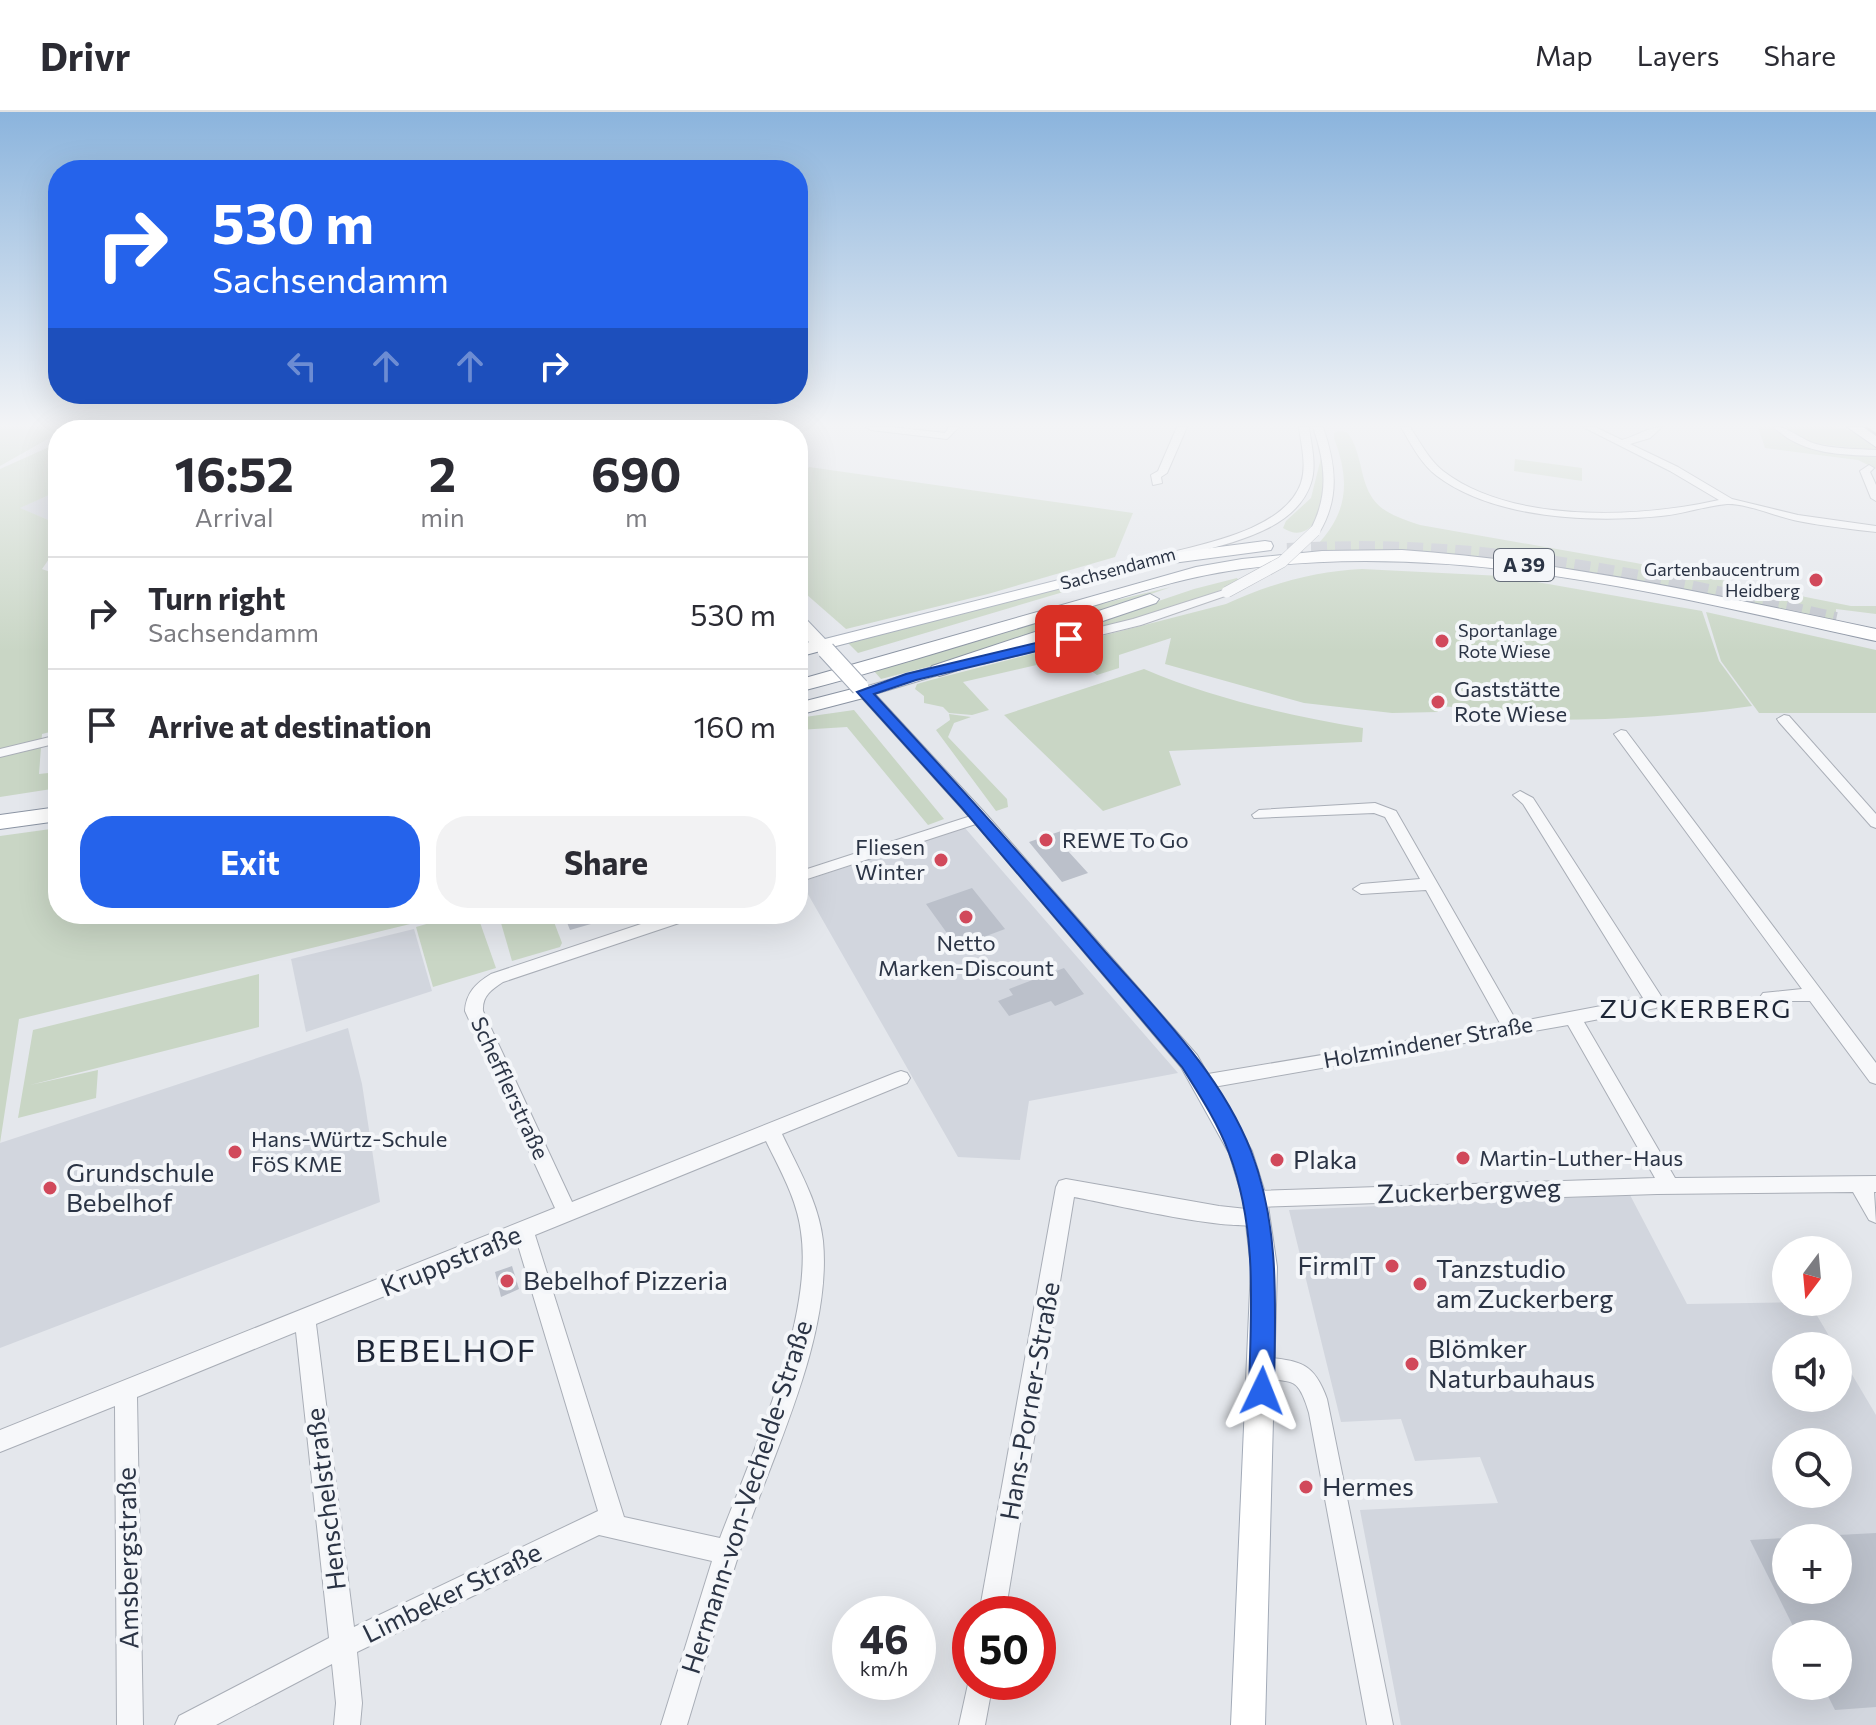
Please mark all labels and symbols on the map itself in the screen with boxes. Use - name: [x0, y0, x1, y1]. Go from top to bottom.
- street label: Sachsendamm: [1058, 542, 1178, 594]
- road number: A 39: [1494, 549, 1554, 581]
- place label: Gartenbaucentrum Heidberg: [1644, 558, 1800, 601]
- marker: Gartenbaucentrum Heidberg: [1807, 571, 1825, 589]
- pin: [1035, 605, 1103, 673]
- place label: Sportanlage Rote Wiese: [1458, 619, 1557, 662]
- marker: Sportanlage Rote Wiese: [1433, 632, 1451, 650]
- place label: Gaststätte Rote Wiese: [1454, 675, 1567, 727]
- marker: Gaststätte Rote Wiese: [1429, 693, 1447, 711]
- place label: REWE To Go: [1062, 826, 1189, 853]
- marker: REWE To Go: [1037, 831, 1055, 849]
- place label: Fliesen Winter: [855, 833, 925, 885]
- marker: Fliesen Winter: [932, 851, 950, 869]
- marker: Netto Marken-Discount: [957, 908, 975, 926]
- place label: Netto Marken-Discount: [878, 929, 1054, 981]
- district label: ZUCKERBERG: [1600, 992, 1792, 1023]
- street label: Holzmindener Straße: [1321, 1010, 1535, 1073]
- street label: Schefflerstraße: [466, 1012, 555, 1163]
- place label: Hans-Würtz-Schule FöS KME: [251, 1125, 447, 1177]
- marker: Hans-Würtz-Schule FöS KME: [226, 1143, 244, 1161]
- place label: Plaka: [1293, 1143, 1357, 1174]
- place label: Martin-Luther-Haus: [1479, 1144, 1683, 1171]
- marker: Martin-Luther-Haus: [1454, 1149, 1472, 1167]
- marker: Plaka: [1268, 1151, 1286, 1169]
- place label: Grundschule Bebelhof: [66, 1156, 214, 1217]
- street label: Zuckerbergweg: [1376, 1171, 1562, 1208]
- marker: Grundschule Bebelhof: [41, 1179, 59, 1197]
- street label: Kruppstraße: [376, 1217, 525, 1302]
- north arrow: [1772, 1236, 1852, 1316]
- place label: FirmIT: [1297, 1249, 1376, 1280]
- place label: Tanzstudio am Zuckerberg: [1436, 1252, 1613, 1313]
- marker: FirmIT: [1383, 1257, 1401, 1275]
- place label: Bebelhof Pizzeria: [523, 1264, 728, 1295]
- marker: Bebelhof Pizzeria: [498, 1272, 516, 1290]
- marker: Tanzstudio am Zuckerberg: [1411, 1275, 1429, 1293]
- street label: Hans-Porner-Straße: [992, 1279, 1065, 1522]
- street label: Hermann-von-Vechelde-Straße: [674, 1316, 817, 1677]
- district label: BEBELHOF: [355, 1329, 537, 1369]
- place label: Blömker Naturbauhaus: [1428, 1332, 1595, 1393]
- position arrow: [1220, 1349, 1304, 1433]
- marker: Blömker Naturbauhaus: [1403, 1355, 1421, 1373]
- street label: Henschelstraße: [298, 1406, 351, 1592]
- street label: Amsbergstraße: [109, 1467, 144, 1649]
- place label: Hermes: [1322, 1470, 1414, 1501]
- marker: Hermes: [1297, 1478, 1315, 1496]
- street label: Limbeker Straße: [357, 1535, 546, 1648]
- speed limit sign: 50: [952, 1596, 1056, 1700]

